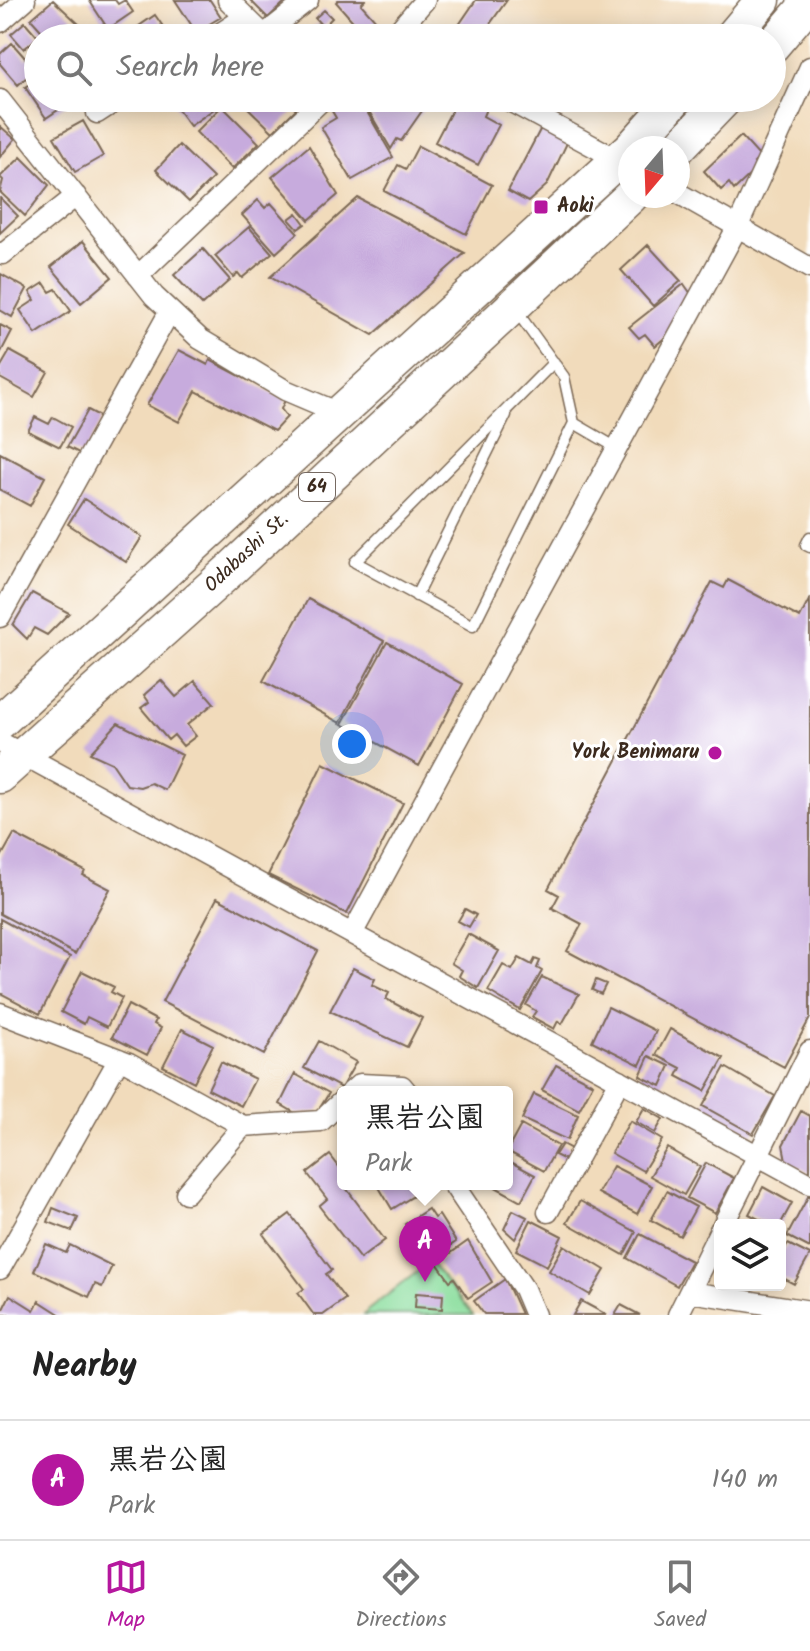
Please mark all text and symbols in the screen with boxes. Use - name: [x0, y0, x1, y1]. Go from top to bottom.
- search box: [24, 24, 786, 112]
- text: Search here: [116, 44, 264, 92]
- icon: search: [52, 46, 96, 90]
- north arrow: [618, 136, 690, 208]
- place label: Aoki: [557, 191, 595, 223]
- marker: Aoki: [532, 198, 550, 216]
- road number: 64: [299, 473, 335, 501]
- street label: Odabashi St.: [197, 505, 297, 601]
- your location: [332, 724, 372, 764]
- place label: York Benimaru: [572, 737, 699, 769]
- marker: York Benimaru: [706, 744, 724, 762]
- popup: [337, 1086, 513, 1190]
- text: 黒岩公園: [365, 1095, 485, 1143]
- text: Park: [365, 1143, 412, 1185]
- pin: A: [399, 1216, 451, 1282]
- map controls: [714, 1219, 786, 1291]
- button: layers: [714, 1219, 786, 1291]
- text: Nearby: [32, 1340, 137, 1394]
- text: 黒岩公園: [108, 1437, 228, 1485]
- text: A: [50, 1459, 66, 1501]
- text: 140 m: [711, 1459, 778, 1501]
- text: Park: [108, 1485, 155, 1527]
- tab: Map: [104, 1555, 148, 1638]
- tab: Directions: [355, 1555, 447, 1638]
- tab: Saved: [654, 1555, 706, 1638]

